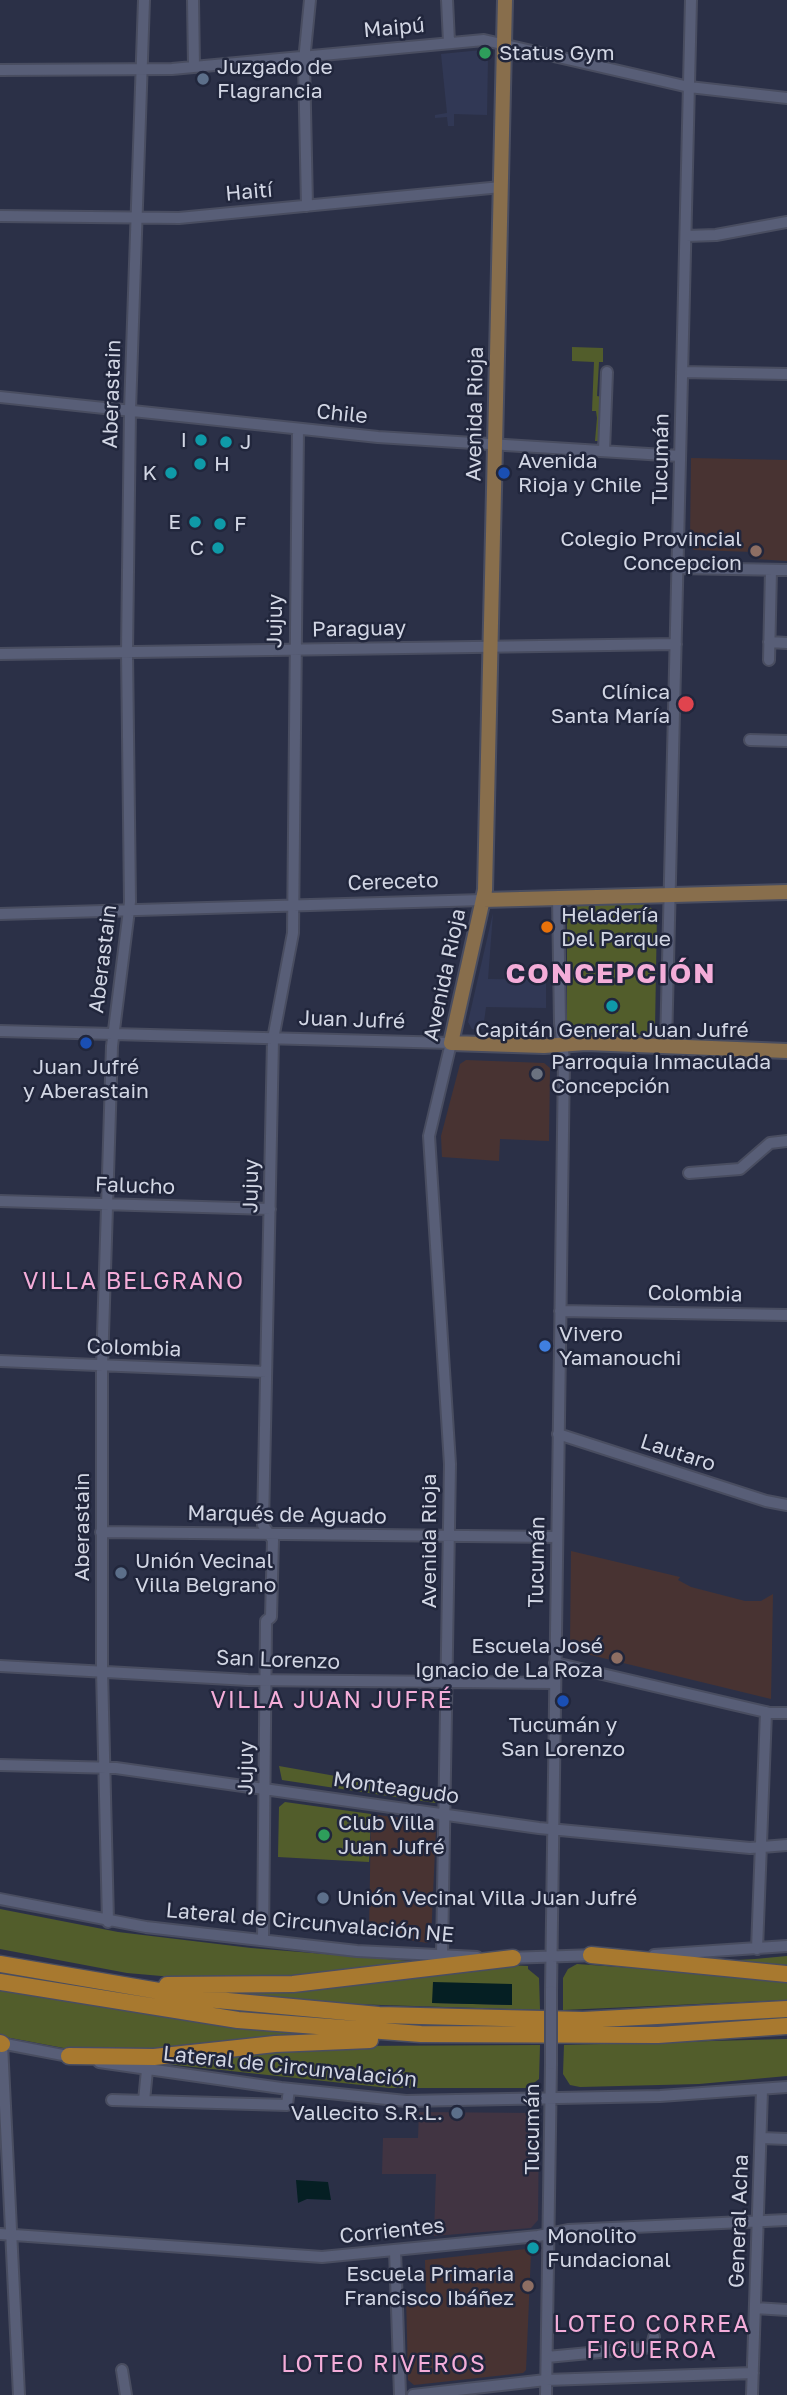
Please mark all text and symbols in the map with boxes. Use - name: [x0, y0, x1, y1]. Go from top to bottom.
- street label: Maipú: [362, 13, 426, 43]
- place label: Status Gym: [499, 40, 615, 66]
- marker: Status Gym: [477, 45, 493, 61]
- place label: Juzgado de Flagrancia: [217, 54, 333, 104]
- marker: Juzgado de Flagrancia: [195, 71, 211, 87]
- street label: Haití: [224, 177, 274, 207]
- street label: Aberastain: [98, 339, 126, 449]
- street label: Avenida Rioja: [461, 346, 489, 482]
- street label: Chile: [315, 399, 369, 429]
- street label: Tucumán: [648, 413, 674, 505]
- place label: I: [180, 427, 187, 453]
- place label: J: [240, 429, 252, 455]
- marker: I: [193, 432, 209, 448]
- marker: J: [218, 434, 234, 450]
- place label: Avenida Rioja y Chile: [518, 448, 642, 498]
- place label: H: [214, 451, 230, 477]
- marker: H: [192, 456, 208, 472]
- place label: K: [143, 460, 157, 486]
- marker: K: [163, 465, 179, 481]
- marker: Avenida Rioja y Chile: [496, 465, 512, 481]
- place label: E: [168, 509, 181, 535]
- place label: F: [234, 511, 246, 537]
- marker: E: [187, 514, 203, 530]
- marker: F: [212, 516, 228, 532]
- place label: Colegio Provincial Concepcion: [560, 526, 742, 576]
- place label: C: [190, 535, 204, 561]
- marker: C: [210, 540, 226, 556]
- marker: Colegio Provincial Concepcion: [748, 543, 764, 559]
- street label: Jujuy: [262, 594, 288, 648]
- street label: Paraguay: [312, 616, 406, 642]
- place label: Clínica Santa María: [551, 679, 670, 729]
- marker: Clínica Santa María: [676, 694, 696, 714]
- street label: Cereceto: [347, 868, 439, 896]
- place label: Heladería Del Parque: [561, 902, 671, 952]
- street label: Aberastain: [84, 903, 122, 1015]
- street label: Avenida Rioja: [419, 906, 471, 1044]
- marker: Heladería Del Parque: [539, 919, 555, 935]
- district label: CONCEPCIÓN: [507, 957, 715, 991]
- marker: Capitán General Juan Jufré: [604, 998, 620, 1014]
- street label: Juan Jufré: [298, 1006, 406, 1034]
- place label: Capitán General Juan Jufré: [475, 1017, 749, 1043]
- marker: Juan Jufré y Aberastain: [78, 1035, 94, 1051]
- place label: Parroquia Inmaculada Concepción: [551, 1049, 771, 1099]
- place label: Juan Jufré y Aberastain: [23, 1054, 149, 1104]
- marker: Parroquia Inmaculada Concepción: [529, 1066, 545, 1082]
- street label: Jujuy: [238, 1159, 264, 1213]
- street label: Falucho: [94, 1172, 176, 1200]
- district label: VILLA BELGRANO: [25, 1268, 243, 1296]
- street label: Colombia: [647, 1281, 743, 1307]
- place label: Vivero Yamanouchi: [559, 1321, 681, 1371]
- street label: Colombia: [86, 1334, 182, 1362]
- marker: Vivero Yamanouchi: [537, 1338, 553, 1354]
- street label: Lautaro: [637, 1429, 719, 1477]
- street label: Aberastain: [69, 1473, 95, 1581]
- street label: Avenida Rioja: [416, 1474, 442, 1608]
- street label: Marqués de Aguado: [187, 1501, 387, 1529]
- street label: Tucumán: [524, 1516, 550, 1608]
- place label: Unión Vecinal Villa Belgrano: [135, 1548, 276, 1598]
- marker: Unión Vecinal Villa Belgrano: [113, 1565, 129, 1581]
- place label: Escuela José Ignacio de La Roza: [415, 1633, 603, 1683]
- street label: San Lorenzo: [215, 1645, 341, 1675]
- marker: Escuela José Ignacio de La Roza: [609, 1650, 625, 1666]
- district label: VILLA JUAN JUFRÉ: [212, 1687, 452, 1715]
- marker: Tucumán y San Lorenzo: [555, 1693, 571, 1709]
- place label: Tucumán y San Lorenzo: [501, 1712, 625, 1762]
- street label: Jujuy: [233, 1741, 259, 1795]
- street label: Monteagudo: [331, 1767, 461, 1809]
- place label: Club Villa Juan Jufré: [338, 1810, 445, 1860]
- marker: Club Villa Juan Jufré: [316, 1827, 332, 1843]
- place label: Unión Vecinal Villa Juan Jufré: [337, 1885, 637, 1911]
- marker: Unión Vecinal Villa Juan Jufré: [315, 1890, 331, 1906]
- street label: Lateral de Circunvalación NE: [165, 1898, 455, 1948]
- street label: Lateral de Circunvalación: [162, 2041, 418, 2093]
- street label: Tucumán: [519, 2083, 545, 2175]
- place label: Vallecito S.R.L.: [291, 2100, 443, 2126]
- marker: Vallecito S.R.L.: [449, 2105, 465, 2121]
- street label: General Acha: [724, 2154, 754, 2288]
- street label: Corrientes: [338, 2213, 446, 2249]
- place label: Monolito Fundacional: [547, 2223, 671, 2273]
- marker: Monolito Fundacional: [525, 2240, 541, 2256]
- place label: Escuela Primaria Francisco Ibáñez: [344, 2261, 514, 2311]
- marker: Escuela Primaria Francisco Ibáñez: [520, 2278, 536, 2294]
- district label: LOTEO CORREA FIGUEROA: [555, 2311, 749, 2365]
- district label: LOTEO RIVEROS: [283, 2351, 485, 2379]

